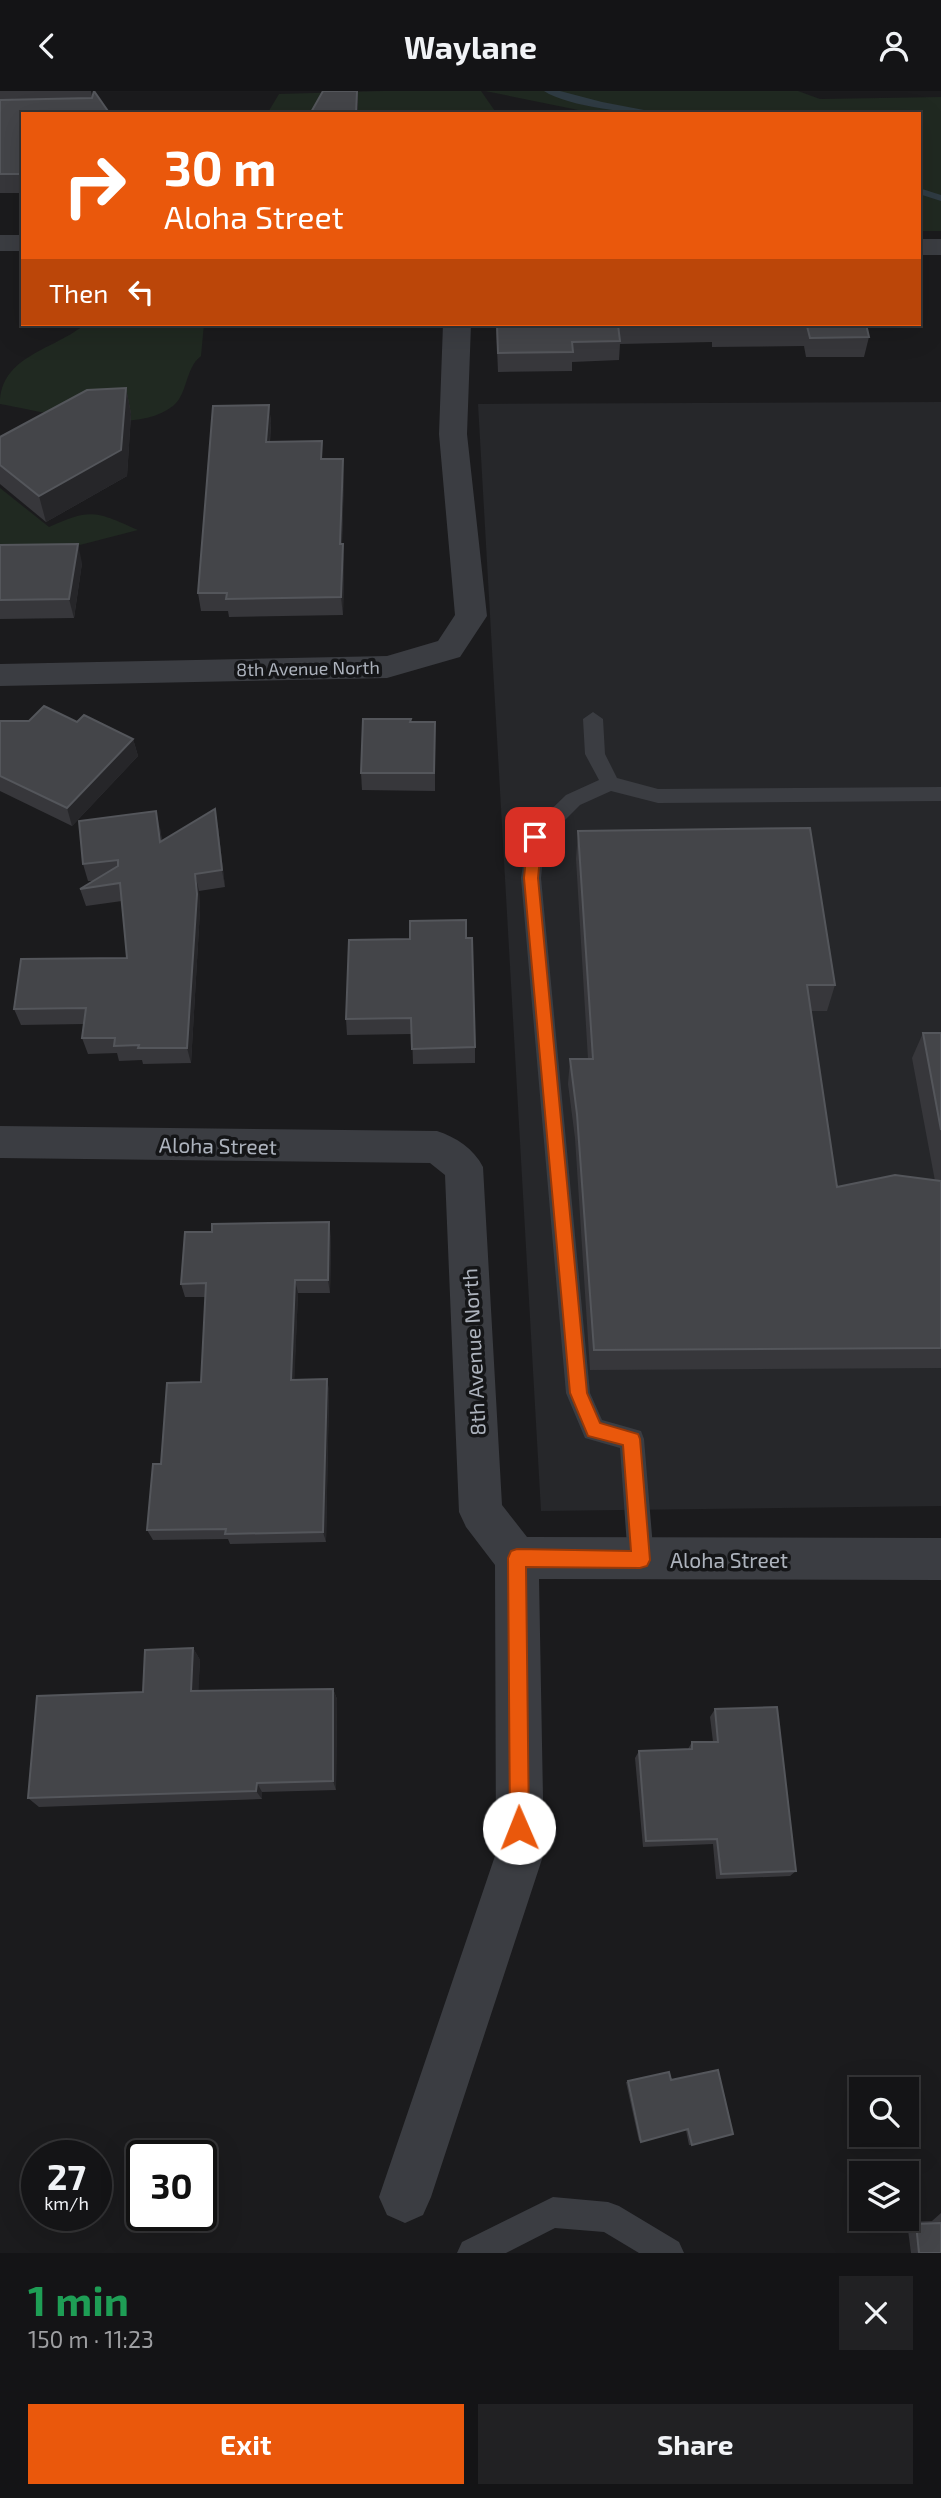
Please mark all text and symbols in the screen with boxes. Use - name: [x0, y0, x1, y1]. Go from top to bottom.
- icon: back: [28, 27, 66, 65]
- text: Waylane: [404, 27, 537, 65]
- icon: person: [875, 27, 913, 65]
- text: 30 m: [164, 137, 276, 196]
- icon: right: [49, 140, 140, 231]
- text: Aloha Street: [164, 197, 344, 235]
- icon: left: [122, 273, 160, 311]
- text: Then: [49, 277, 108, 308]
- street label: 8th Avenue North: [236, 656, 380, 680]
- pin: [505, 807, 565, 867]
- icon: arrive: [516, 818, 554, 856]
- street label: Aloha Street: [159, 1131, 277, 1159]
- street label: 8th Avenue North: [456, 1268, 490, 1436]
- street label: Aloha Street: [670, 1547, 788, 1572]
- position arrow: [482, 1791, 556, 1865]
- map controls: [849, 2077, 919, 2231]
- button: search: [849, 2077, 919, 2147]
- speed limit sign: 30: [126, 2140, 217, 2231]
- text: 27: [47, 2155, 86, 2197]
- button: layers: [849, 2161, 919, 2231]
- text: km/h: [44, 2192, 89, 2214]
- text: 1 min: [28, 2274, 129, 2324]
- button: close: [839, 2276, 913, 2350]
- text: 150 m · 11:23: [28, 2325, 154, 2353]
- button: Exit: [28, 2404, 464, 2484]
- button: Share: [478, 2404, 913, 2484]

